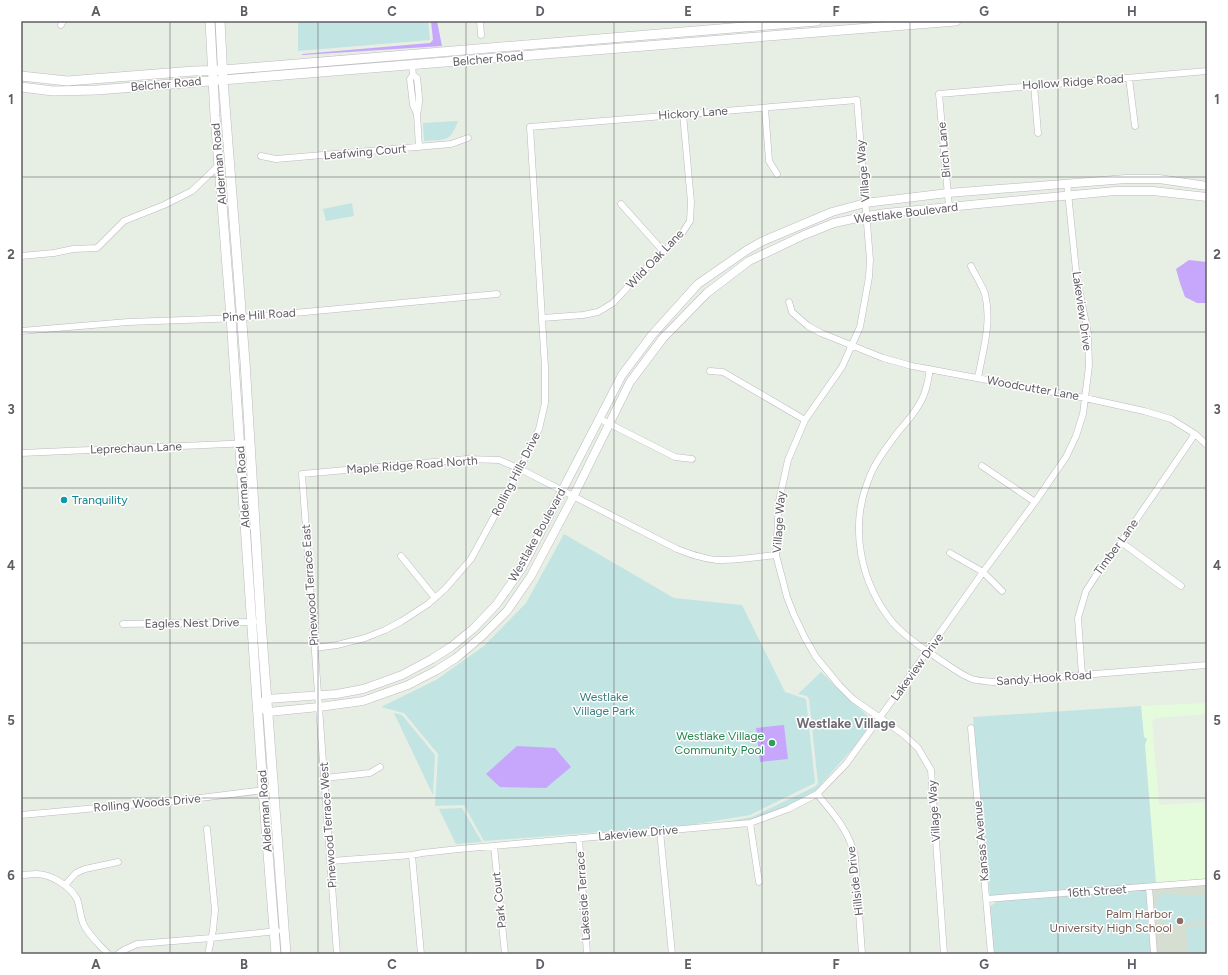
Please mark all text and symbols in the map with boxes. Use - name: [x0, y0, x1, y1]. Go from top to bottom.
- text: A: [91, 4, 101, 19]
- text: B: [240, 4, 248, 19]
- text: C: [387, 4, 397, 19]
- text: D: [535, 4, 545, 19]
- text: E: [684, 4, 692, 19]
- text: F: [832, 4, 840, 19]
- text: G: [979, 4, 989, 19]
- text: H: [1127, 4, 1137, 19]
- street label: Belcher Road: [452, 49, 524, 69]
- street label: Hollow Ridge Road: [1022, 71, 1124, 93]
- street label: Belcher Road: [130, 74, 202, 94]
- text: 1: [8, 92, 14, 107]
- text: 1: [1214, 92, 1220, 107]
- street label: Hickory Lane: [658, 104, 729, 122]
- street label: Birch Lane: [935, 121, 953, 178]
- street label: Alderman Road: [208, 123, 230, 205]
- street label: Village Way: [853, 139, 873, 203]
- street label: Leafwing Court: [323, 141, 407, 163]
- street label: Westlake Boulevard: [853, 200, 959, 226]
- street label: Wild Oak Lane: [623, 226, 687, 291]
- text: 2: [7, 247, 15, 262]
- text: 2: [1213, 247, 1221, 262]
- street label: Lakeview Drive: [1070, 270, 1095, 352]
- street label: Pine Hill Road: [222, 305, 296, 325]
- street label: Woodcutter Lane: [986, 373, 1081, 403]
- text: 3: [7, 402, 15, 417]
- text: 3: [1213, 402, 1221, 417]
- street label: Rolling Hills Drive: [489, 429, 543, 518]
- street label: Leprechaun Lane: [90, 439, 183, 457]
- street label: Alderman Road: [233, 446, 253, 528]
- street label: Maple Ridge Road North: [346, 453, 478, 477]
- street label: Westlake Boulevard: [505, 486, 569, 584]
- street label: Village Way: [770, 490, 788, 554]
- place label: Tranquility: [72, 493, 128, 507]
- marker: Tranquility: [59, 495, 69, 505]
- street label: Timber Lane: [1091, 516, 1141, 578]
- street label: Pinewood Terrace East: [299, 523, 321, 646]
- text: 4: [7, 558, 15, 573]
- text: 4: [1213, 558, 1221, 573]
- street label: Eagles Nest Drive: [145, 615, 240, 631]
- street label: Lakeview Drive: [888, 630, 946, 703]
- street label: Sandy Hook Road: [996, 668, 1092, 688]
- park label: Westlake Village Park: [573, 690, 635, 718]
- text: 5: [7, 713, 15, 728]
- text: 5: [1213, 713, 1221, 728]
- district label: Westlake Village: [797, 716, 895, 731]
- place label: Westlake Village Community Pool: [675, 729, 764, 757]
- marker: Westlake Village Community Pool: [767, 738, 777, 748]
- street label: Pinewood Terrace West: [317, 761, 339, 889]
- street label: Alderman Road: [255, 770, 275, 852]
- street label: Village Way: [925, 779, 943, 843]
- street label: Rolling Woods Drive: [93, 791, 202, 815]
- street label: Kansas Avenue: [970, 800, 991, 882]
- street label: Lakeview Drive: [598, 823, 679, 843]
- street label: Hillside Drive: [844, 845, 866, 916]
- street label: Lakeside Terrace: [573, 851, 593, 941]
- text: 6: [7, 868, 15, 883]
- text: 6: [1213, 868, 1221, 883]
- street label: Park Court: [489, 871, 509, 929]
- street label: 16th Street: [1067, 882, 1128, 900]
- place label: Palm Harbor University High School: [1050, 907, 1172, 935]
- marker: Palm Harbor University High School: [1175, 916, 1185, 926]
- text: A: [91, 957, 101, 972]
- text: B: [240, 957, 248, 972]
- text: C: [387, 957, 397, 972]
- text: D: [535, 957, 545, 972]
- text: E: [684, 957, 692, 972]
- text: F: [832, 957, 840, 972]
- text: G: [979, 957, 989, 972]
- text: H: [1127, 957, 1137, 972]

